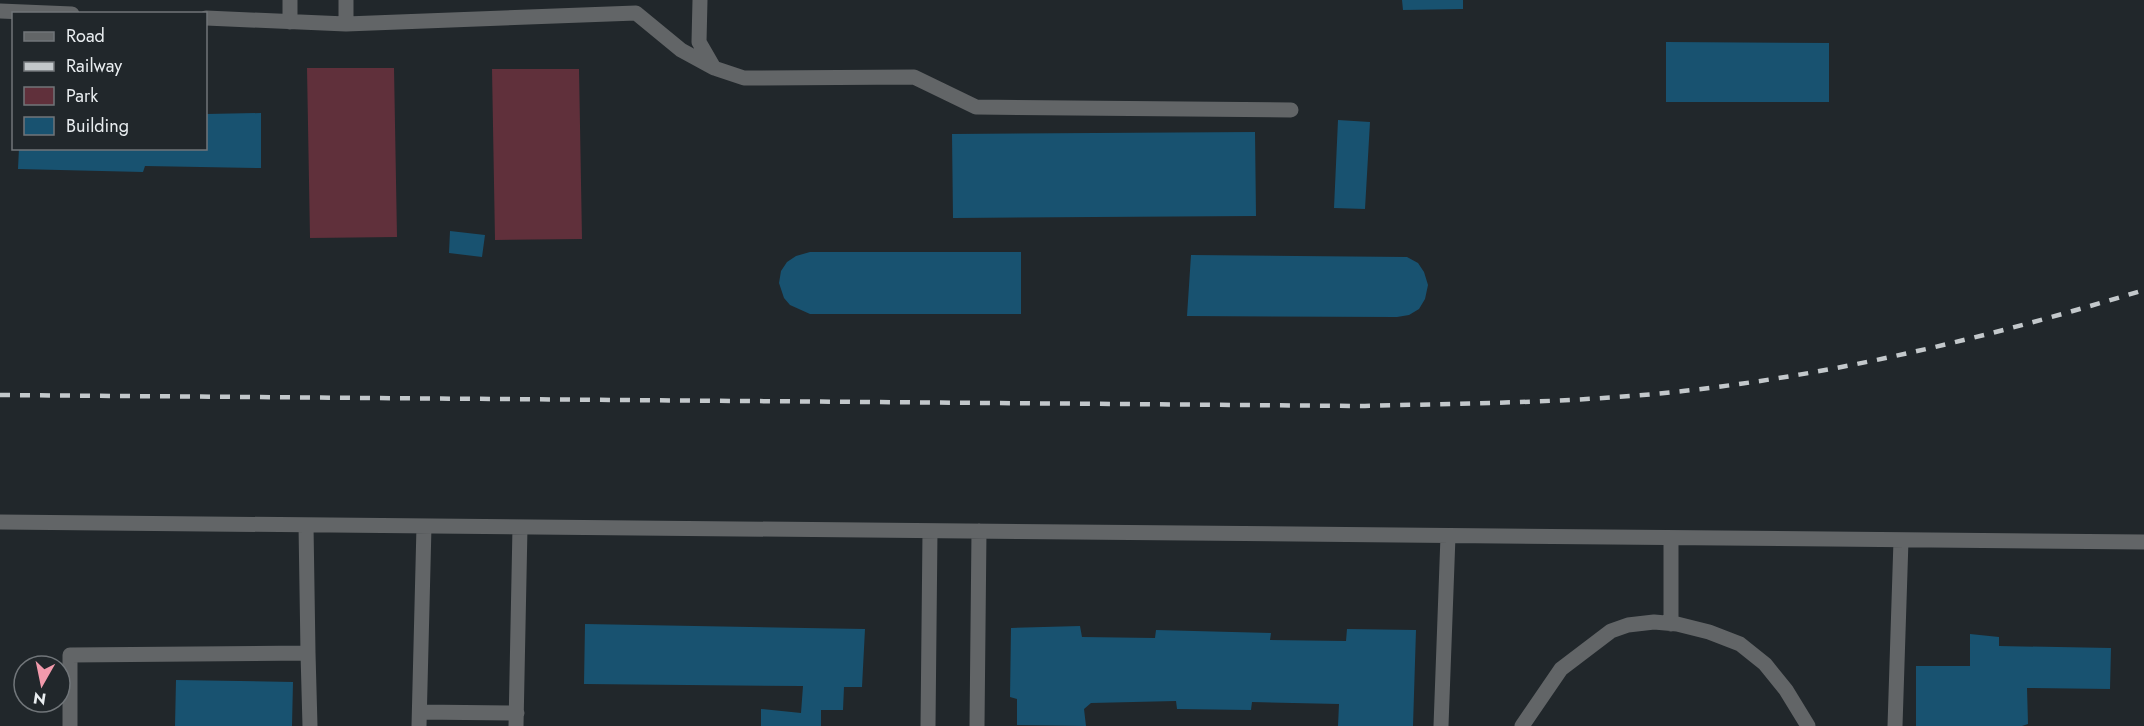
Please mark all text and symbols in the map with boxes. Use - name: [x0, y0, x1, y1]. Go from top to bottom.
- legend: [12, 12, 207, 150]
- text: Road: [66, 23, 105, 49]
- text: Railway: [66, 53, 122, 79]
- text: Park: [66, 83, 98, 109]
- text: Building: [66, 113, 129, 139]
- north arrow: [12, 654, 72, 714]
- text: N: [32, 686, 48, 711]

